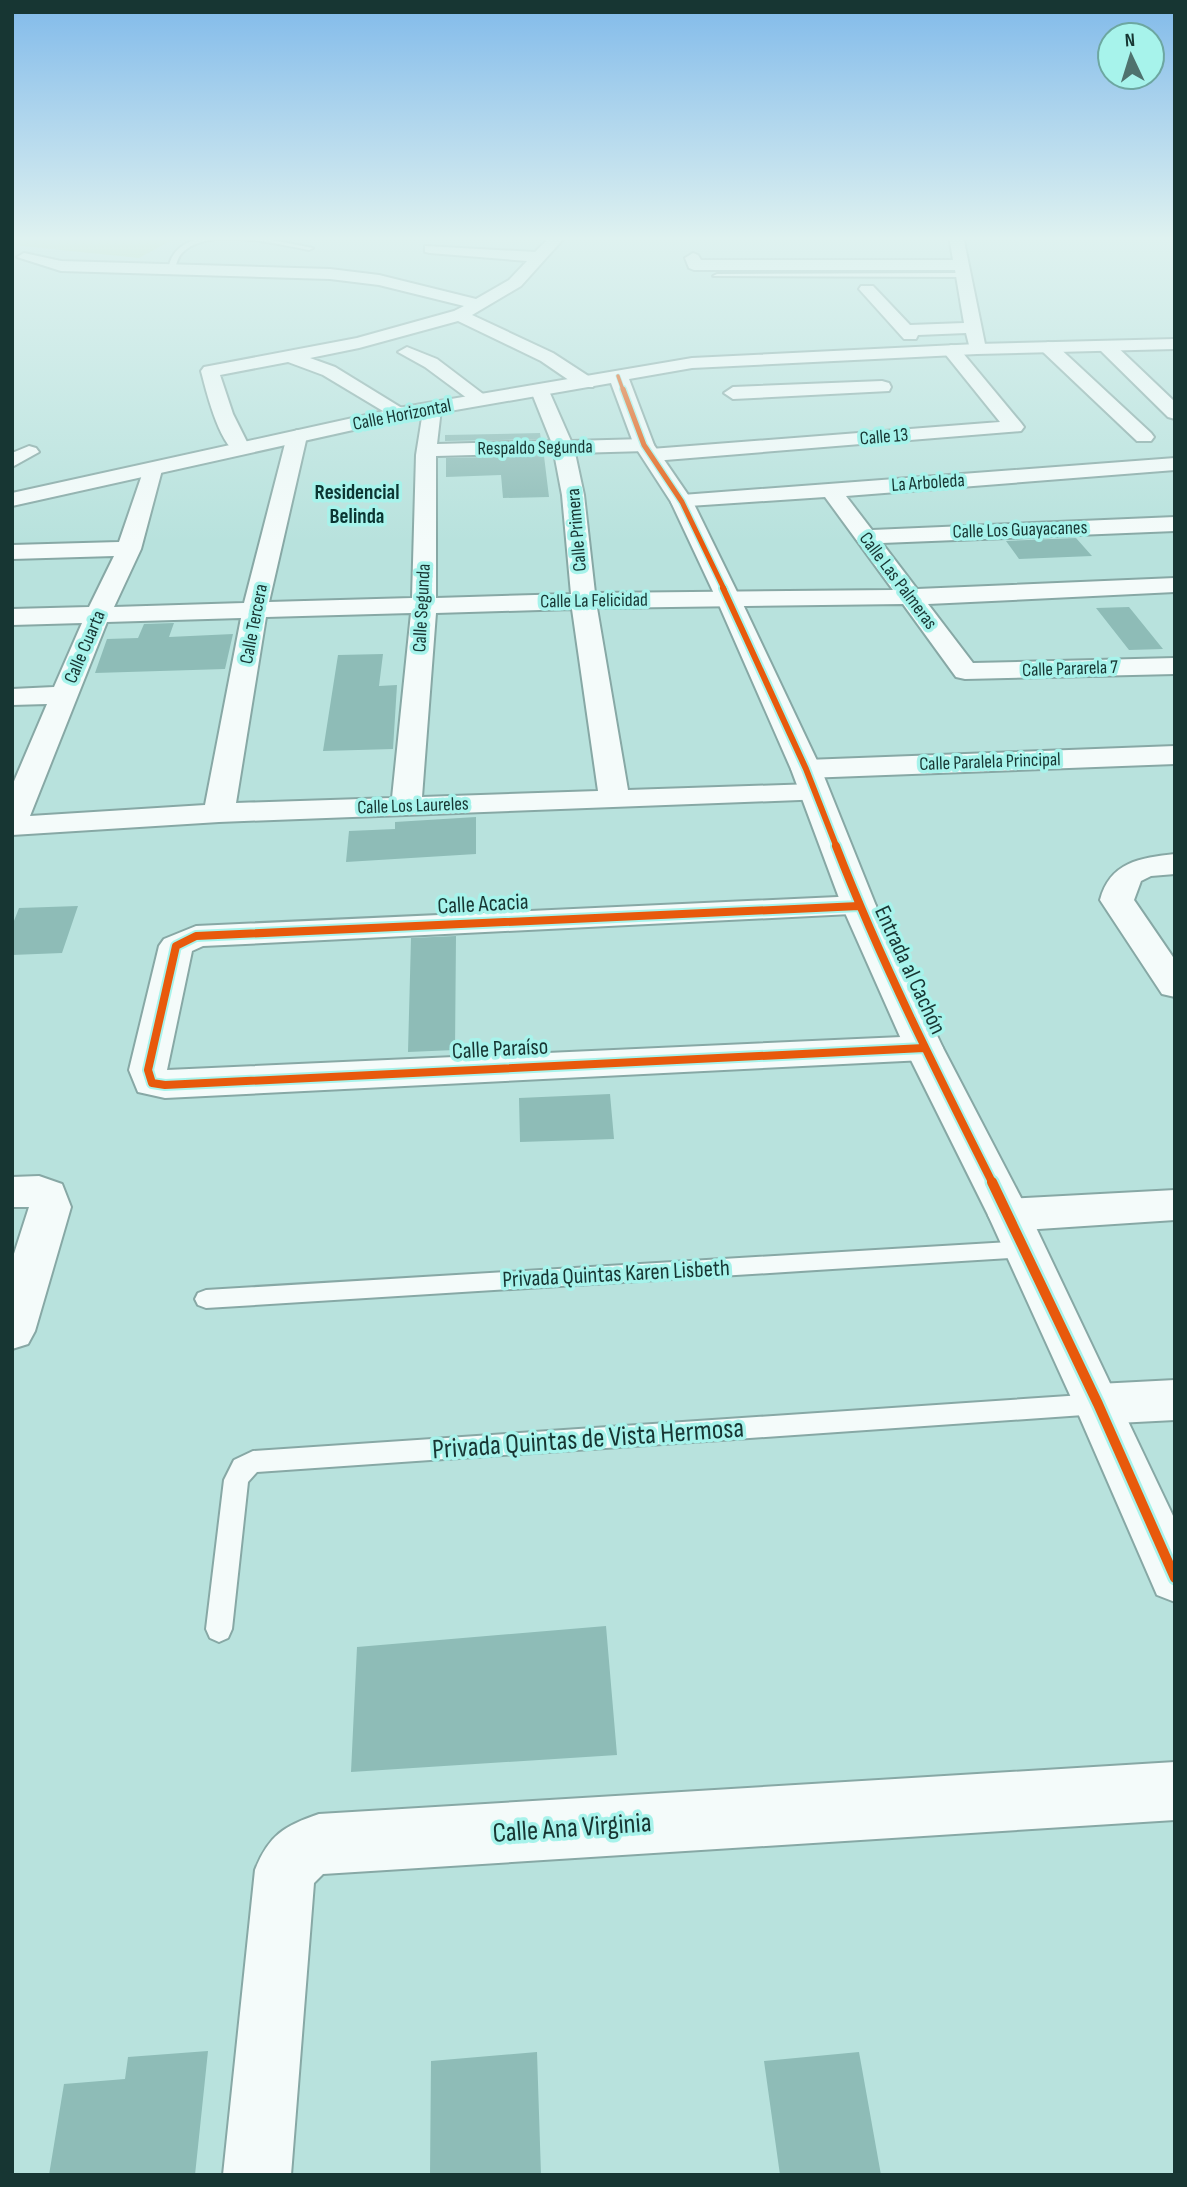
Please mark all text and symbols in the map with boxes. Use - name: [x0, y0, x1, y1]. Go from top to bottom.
- north arrow: [1096, 21, 1166, 91]
- text: N: [1124, 29, 1136, 52]
- street label: Calle Horizontal: [351, 394, 453, 436]
- street label: Calle 13: [859, 423, 909, 451]
- street label: Respaldo Segunda: [477, 435, 593, 461]
- street label: La Arboleda: [891, 469, 965, 497]
- district label: Residencial Belinda: [315, 480, 399, 529]
- street label: Calle Primera: [562, 488, 592, 572]
- street label: Calle Los Guayacanes: [952, 516, 1088, 544]
- street label: Calle Las Palmeras: [854, 528, 942, 634]
- street label: Calle Segunda: [408, 563, 436, 653]
- street label: Calle Tercera: [235, 582, 273, 666]
- street label: Calle La Felicidad: [540, 589, 648, 613]
- street label: Calle Cuarta: [59, 607, 111, 687]
- street label: Calle Pararela 7: [1022, 656, 1119, 682]
- street label: Calle Paralela Principal: [919, 748, 1061, 776]
- street label: Calle Los Laureles: [357, 793, 469, 819]
- street label: Calle Acacia: [437, 888, 529, 920]
- street label: Entrada al Cachón: [868, 901, 952, 1039]
- street label: Calle Paraíso: [451, 1032, 549, 1066]
- street label: Privada Quintas Karen Lisbeth: [502, 1254, 730, 1294]
- street label: Privada Quintas de Vista Hermosa: [431, 1412, 745, 1466]
- street label: Calle Ana Virginia: [491, 1806, 653, 1850]

